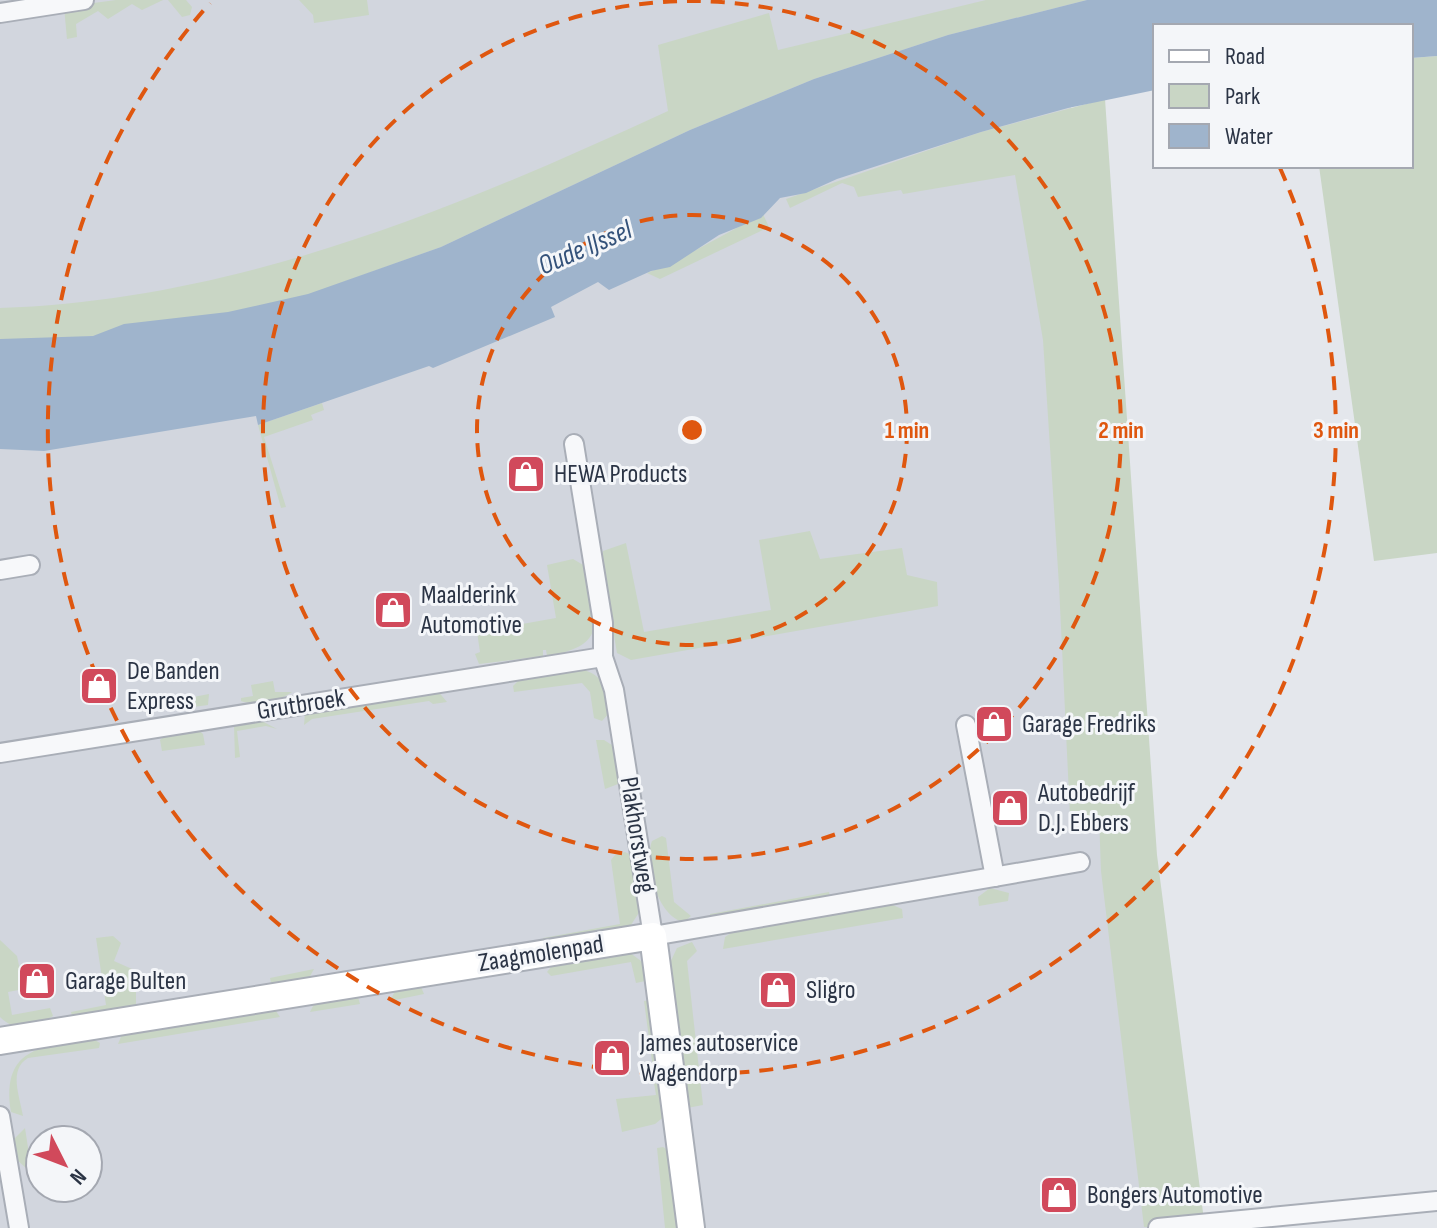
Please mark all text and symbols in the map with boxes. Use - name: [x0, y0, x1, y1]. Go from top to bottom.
- legend: [1153, 24, 1413, 168]
- text: Road: [1225, 42, 1265, 71]
- text: Park: [1225, 82, 1260, 111]
- text: Water: [1225, 122, 1273, 151]
- water label: Oude IJssel: [533, 213, 638, 282]
- centre of rings: [678, 416, 706, 444]
- text: 1 min: [885, 416, 929, 445]
- text: 2 min: [1098, 416, 1144, 445]
- text: 3 min: [1313, 416, 1359, 445]
- shop icon: HEWA Products: [505, 453, 547, 495]
- place label: HEWA Products: [554, 459, 687, 490]
- place label: Maalderink Automotive: [420, 580, 522, 641]
- shop icon: Maalderink Automotive: [372, 589, 414, 631]
- place label: De Banden Express: [127, 656, 220, 717]
- shop icon: De Banden Express: [78, 665, 120, 707]
- street label: Grutbroek: [255, 683, 347, 727]
- shop icon: Garage Fredriks: [973, 703, 1015, 745]
- place label: Garage Fredriks: [1022, 709, 1156, 740]
- street label: Plakhorstweg: [613, 775, 661, 895]
- place label: Autobedrijf D.J. Ebbers: [1037, 778, 1136, 839]
- shop icon: Autobedrijf D.J. Ebbers: [989, 787, 1031, 829]
- street label: Zaagmolenpad: [476, 929, 606, 979]
- shop icon: Garage Bulten: [16, 960, 58, 1002]
- place label: Garage Bulten: [65, 966, 186, 997]
- shop icon: Sligro: [757, 969, 799, 1011]
- place label: Sligro: [806, 975, 856, 1006]
- place label: James autoservice Wagendorp: [639, 1028, 798, 1089]
- shop icon: James autoservice Wagendorp: [591, 1037, 633, 1079]
- north arrow: [24, 1124, 104, 1204]
- text: N: [64, 1163, 92, 1190]
- shop icon: Bongers Automotive: [1038, 1174, 1080, 1216]
- place label: Bongers Automotive: [1087, 1180, 1263, 1211]

